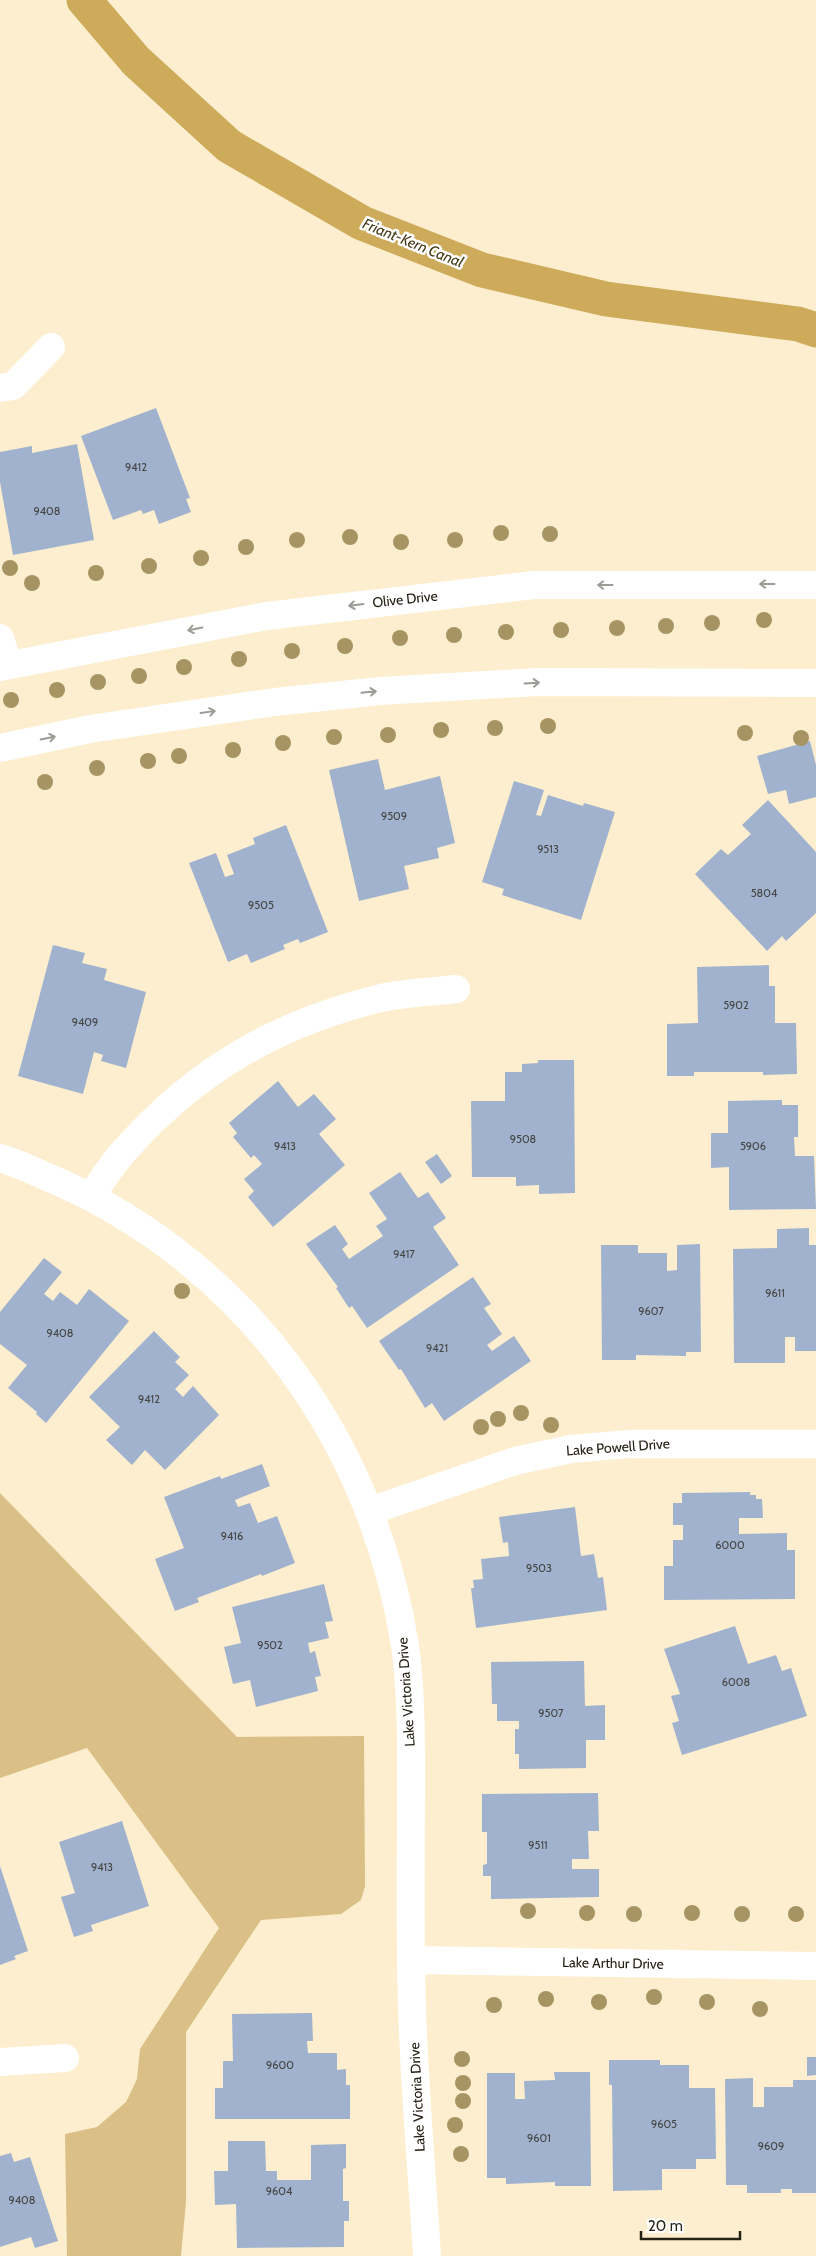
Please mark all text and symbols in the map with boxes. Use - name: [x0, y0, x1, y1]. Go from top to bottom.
- water label: Friant-Kern Canal: [360, 215, 466, 272]
- house number: 9412: [125, 460, 147, 474]
- house number: 9408: [34, 504, 60, 518]
- one-way arrow: [597, 580, 614, 590]
- one-way arrow: [760, 580, 776, 589]
- street label: Olive Drive: [372, 587, 438, 611]
- one-way arrow: [348, 600, 364, 610]
- one-way arrow: [188, 625, 204, 635]
- one-way arrow: [523, 678, 539, 687]
- one-way arrow: [361, 688, 377, 697]
- one-way arrow: [200, 706, 216, 716]
- one-way arrow: [39, 732, 55, 742]
- house number: 9509: [381, 809, 407, 823]
- house number: 9513: [537, 842, 559, 856]
- house number: 5804: [751, 886, 778, 900]
- house number: 9505: [248, 898, 274, 912]
- house number: 5902: [723, 998, 749, 1012]
- house number: 9409: [72, 1015, 98, 1029]
- house number: 9508: [510, 1132, 536, 1146]
- house number: 9413: [274, 1139, 296, 1153]
- house number: 5906: [740, 1139, 766, 1153]
- house number: 9417: [393, 1247, 415, 1261]
- house number: 9611: [765, 1286, 785, 1300]
- house number: 9607: [638, 1304, 664, 1318]
- house number: 9408: [47, 1326, 73, 1340]
- house number: 9421: [426, 1341, 448, 1355]
- house number: 9412: [138, 1392, 160, 1406]
- street label: Lake Powell Drive: [566, 1434, 670, 1460]
- house number: 9416: [221, 1529, 243, 1543]
- house number: 6000: [715, 1538, 745, 1552]
- house number: 9503: [526, 1561, 552, 1575]
- street label: Lake Victoria Drive: [393, 1637, 419, 1747]
- house number: 9502: [257, 1638, 283, 1652]
- house number: 6008: [722, 1675, 750, 1689]
- house number: 9507: [538, 1706, 564, 1720]
- house number: 9511: [528, 1838, 548, 1852]
- house number: 9413: [91, 1860, 113, 1874]
- street label: Lake Arthur Drive: [562, 1953, 664, 1973]
- street label: Lake Victoria Drive: [405, 2042, 429, 2152]
- house number: 9600: [266, 2058, 294, 2072]
- house number: 9605: [651, 2117, 677, 2131]
- house number: 9601: [527, 2131, 551, 2145]
- house number: 9609: [758, 2139, 784, 2153]
- house number: 9604: [266, 2184, 293, 2198]
- house number: 9408: [9, 2193, 35, 2207]
- scale bar: [641, 2208, 740, 2240]
- text: 20 m: [648, 2217, 683, 2235]

